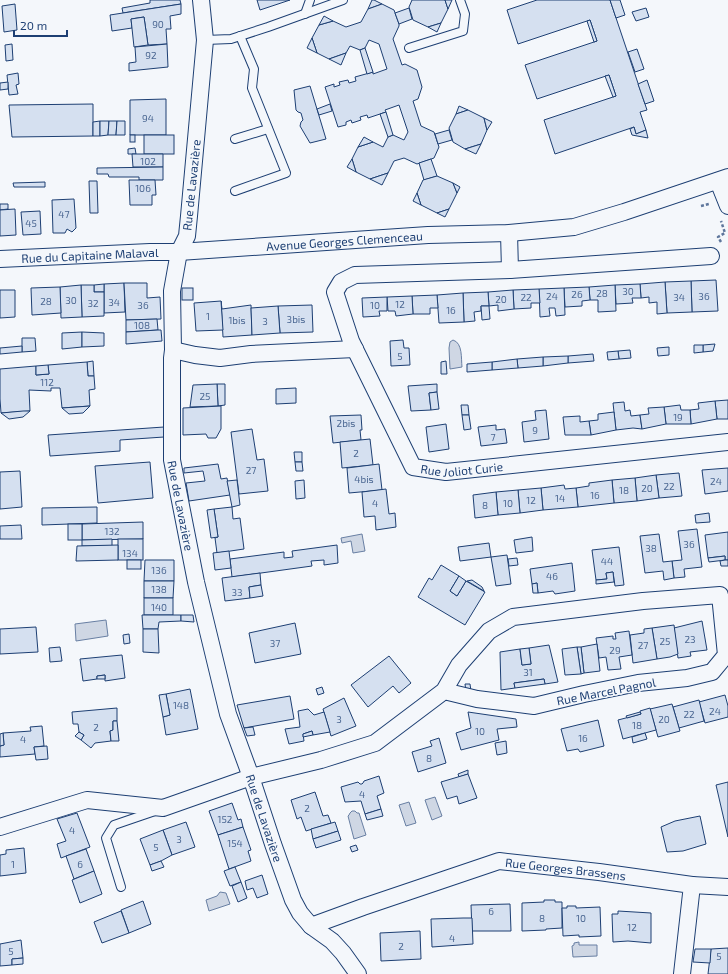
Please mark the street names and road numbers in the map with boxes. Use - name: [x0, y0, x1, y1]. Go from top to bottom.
- street label: Rue de Lavazière: [179, 139, 203, 231]
- street label: Avenue Georges Clemenceau: [266, 228, 423, 253]
- street label: Rue du Capitaine Malaval: [21, 245, 159, 265]
- street label: Rue de Lavazière: [165, 459, 197, 552]
- street label: Rue Joliot Curie: [420, 459, 504, 479]
- street label: Rue Marcel Pagnol: [555, 674, 657, 708]
- street label: Rue de Lavazière: [243, 772, 286, 864]
- street label: Rue Georges Brassens: [504, 855, 627, 883]

